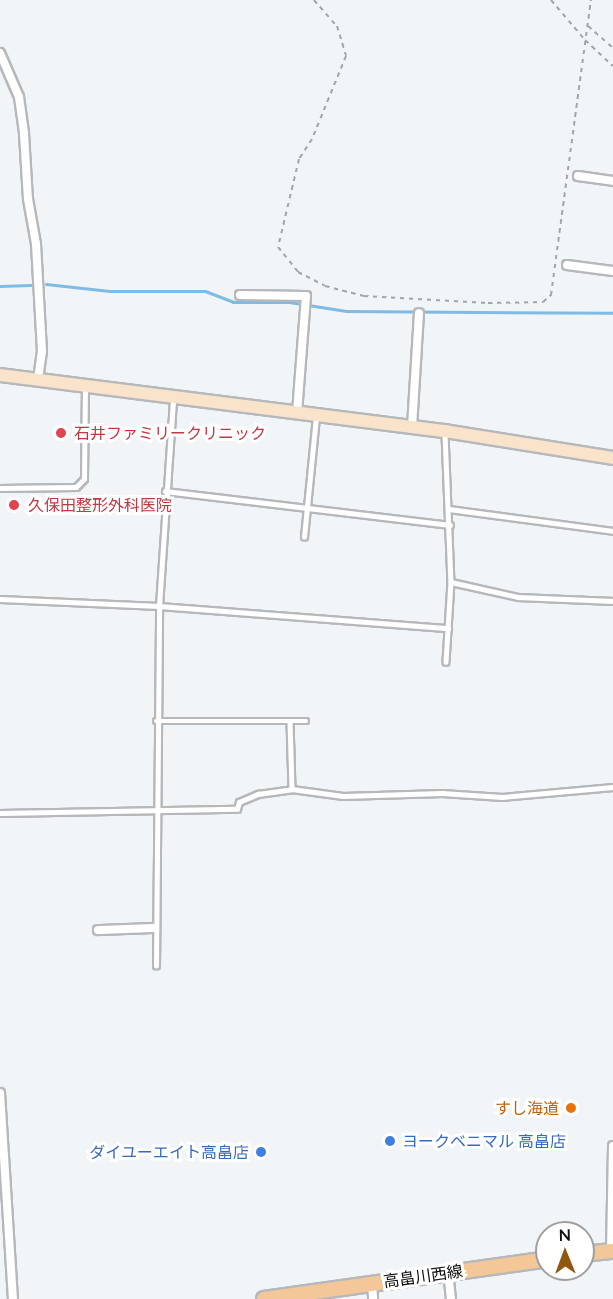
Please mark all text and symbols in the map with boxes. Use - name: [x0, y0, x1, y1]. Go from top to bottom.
- place label: 石井ファミリークリニック: [74, 423, 266, 443]
- marker: 石井ファミリークリニック: [52, 424, 70, 442]
- place label: 久保田整形外科医院: [28, 495, 172, 515]
- marker: 久保田整形外科医院: [5, 496, 23, 514]
- place label: すし海道: [495, 1098, 559, 1118]
- marker: すし海道: [564, 1101, 578, 1115]
- place label: ヨークベニマル 高畠店: [402, 1131, 566, 1151]
- marker: ヨークベニマル 高畠店: [383, 1134, 397, 1148]
- place label: ダイユーエイト高畠店: [89, 1142, 249, 1162]
- marker: ダイユーエイト高畠店: [254, 1145, 268, 1159]
- north arrow: [535, 1221, 595, 1281]
- text: N: [558, 1225, 571, 1244]
- street label: 高畠川西線: [382, 1261, 464, 1291]

